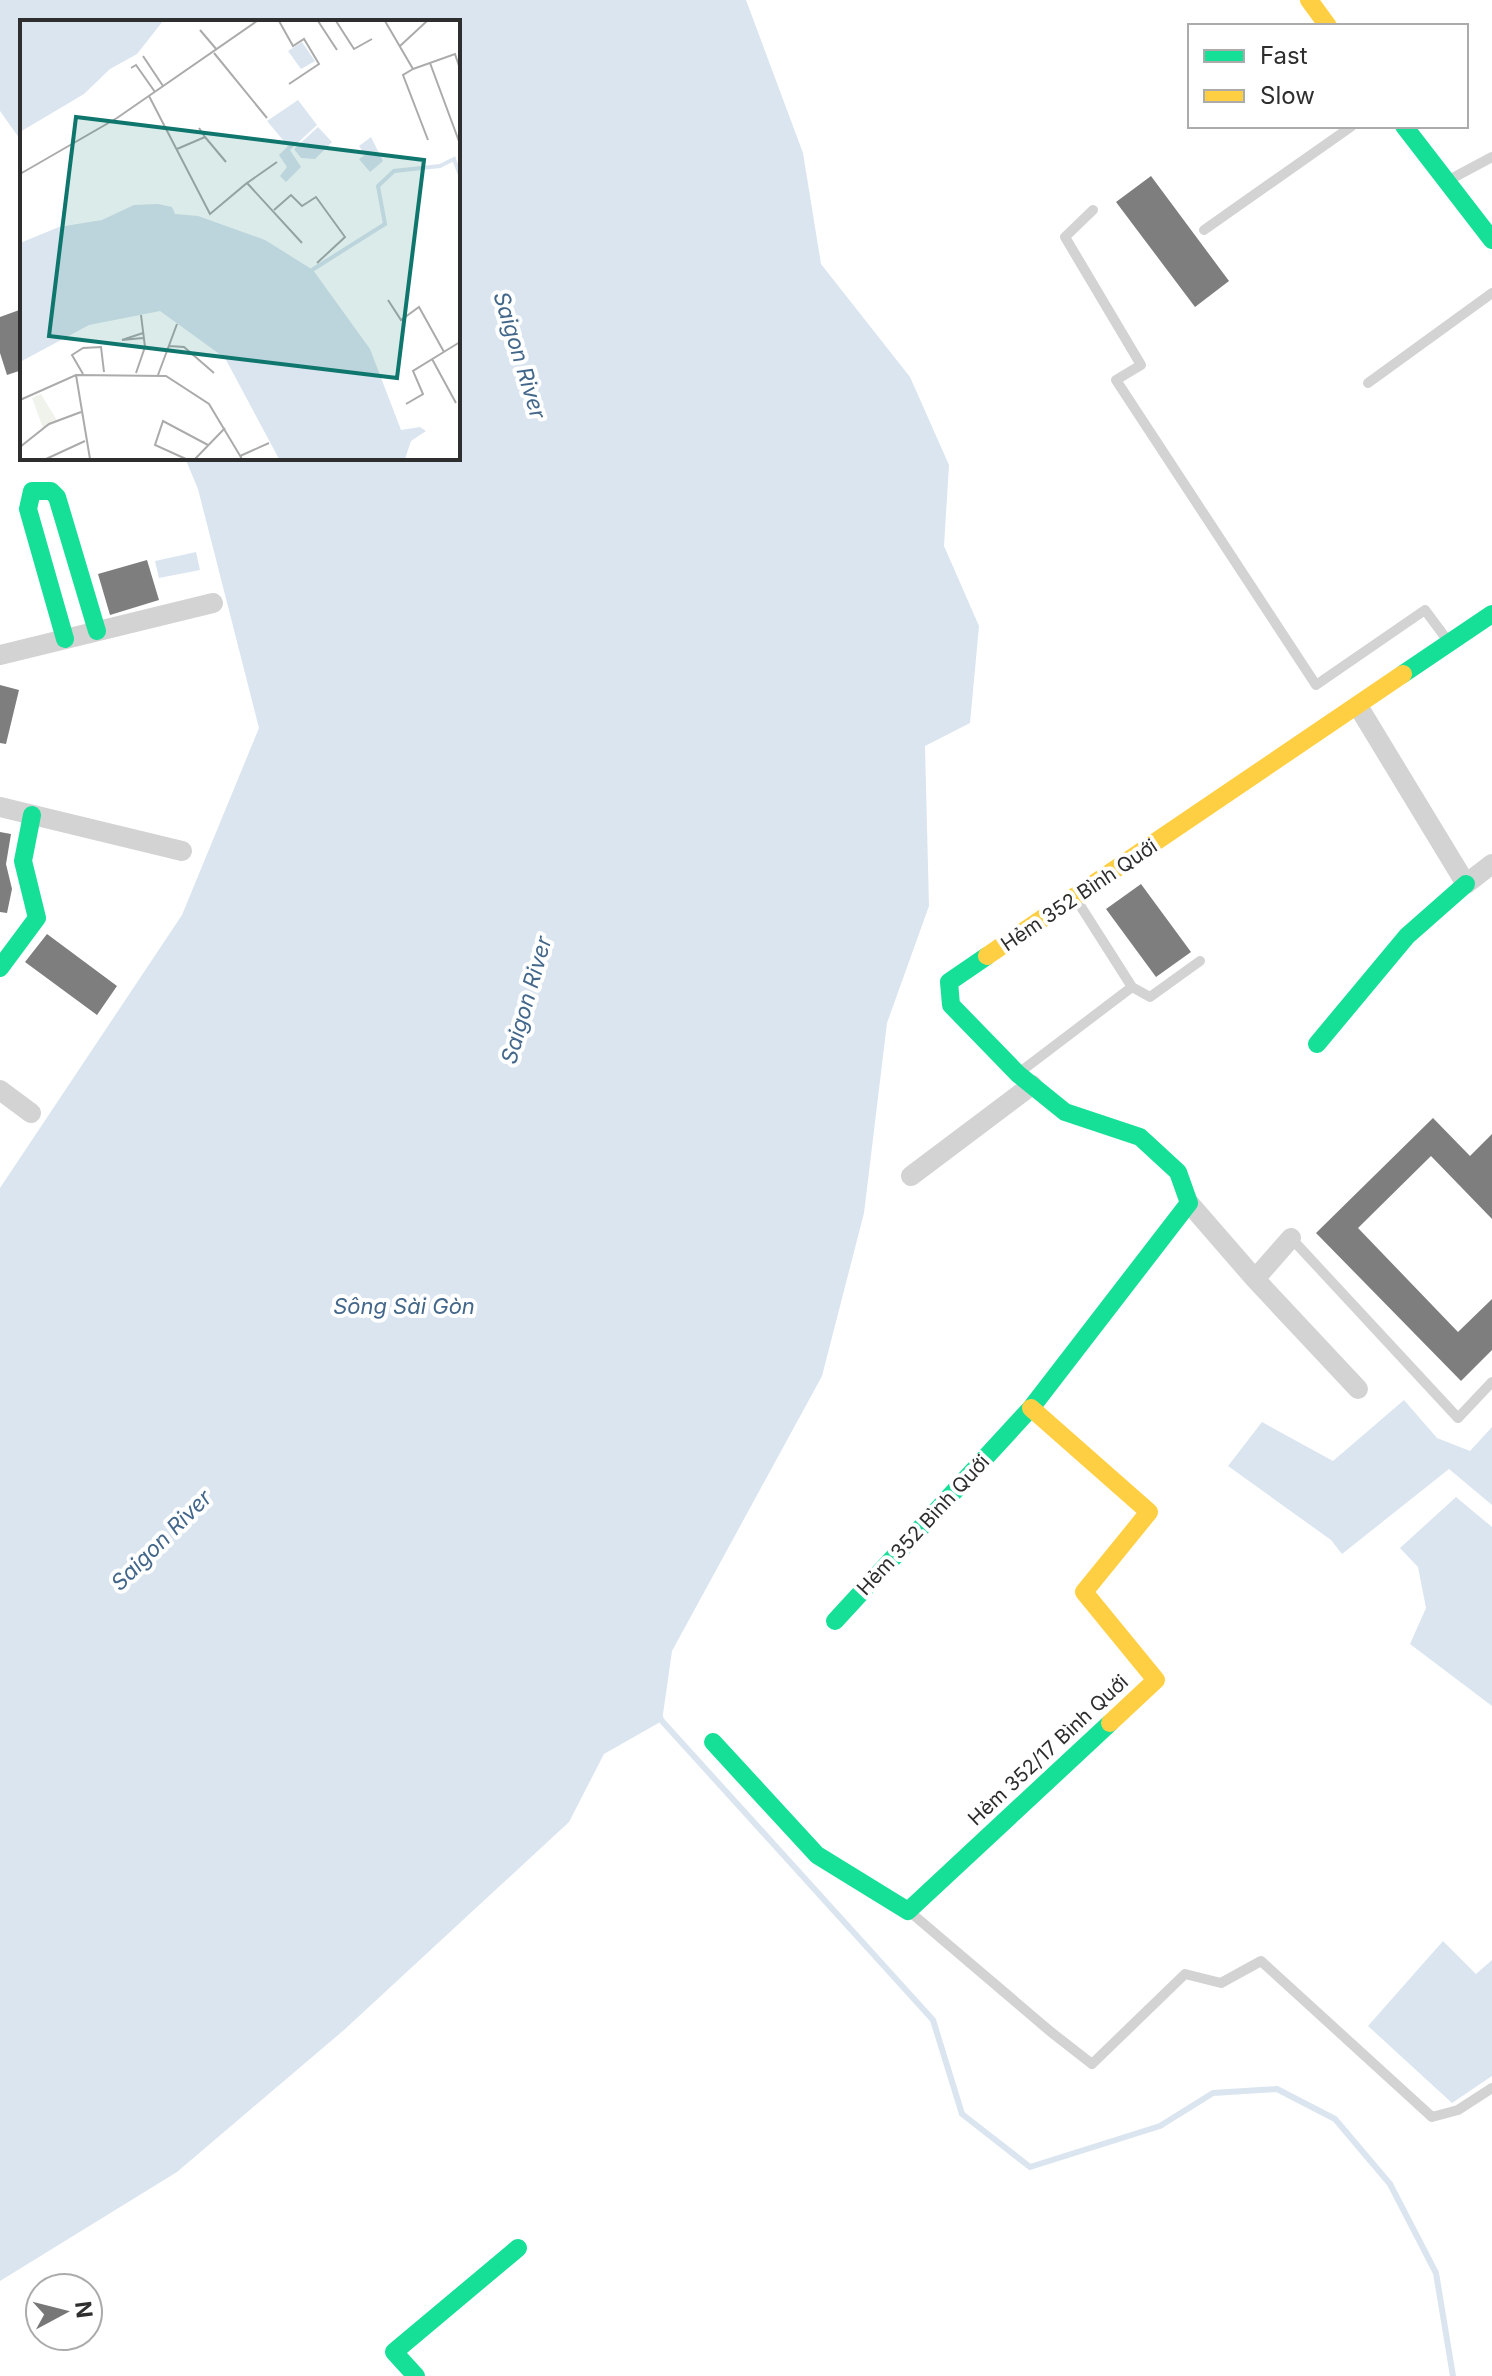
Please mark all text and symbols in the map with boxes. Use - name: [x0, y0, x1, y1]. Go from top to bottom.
- inset map: [20, 20, 460, 460]
- legend: [1188, 24, 1468, 128]
- text: Fast: [1260, 41, 1308, 70]
- text: Slow: [1260, 81, 1315, 110]
- water label: Saigon River: [488, 288, 552, 422]
- street label: Hẻm 352 Bình Quới: [996, 834, 1162, 956]
- water label: Saigon River: [495, 933, 557, 1067]
- water label: Sông Sài Gòn: [333, 1293, 475, 1319]
- street label: Hẻm 352 Bình Quới: [852, 1450, 994, 1600]
- water label: Saigon River: [105, 1484, 217, 1596]
- street label: Hẻm 352/17 Bình Quới: [963, 1670, 1133, 1830]
- north arrow: [24, 2272, 104, 2352]
- text: N: [70, 2300, 98, 2319]

